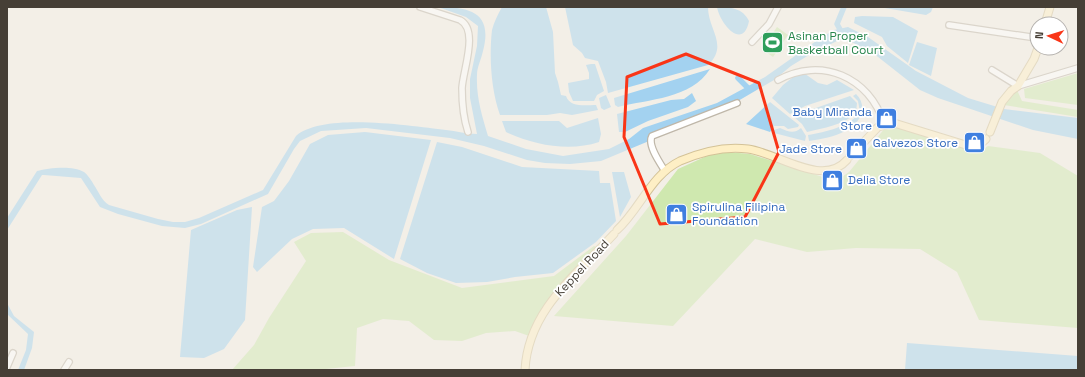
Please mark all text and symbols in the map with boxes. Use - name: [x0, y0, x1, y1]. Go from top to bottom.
- north arrow: [1029, 16, 1069, 56]
- place label: Asinan Proper Basketball Court: [788, 28, 884, 58]
- sports icon: Asinan Proper Basketball Court: [760, 30, 786, 56]
- text: N: [1032, 31, 1046, 39]
- place label: Baby Miranda Store: [792, 104, 872, 134]
- shop icon: Baby Miranda Store: [874, 106, 900, 132]
- shop icon: Galvezos Store: [961, 130, 987, 156]
- place label: Galvezos Store: [873, 135, 958, 151]
- shop icon: Jade Store: [844, 136, 870, 162]
- place label: Jade Store: [779, 141, 842, 157]
- shop icon: Delia Store: [819, 167, 845, 193]
- place label: Delia Store: [848, 172, 910, 188]
- place label: Spirulina Filipina Foundation: [692, 199, 785, 229]
- shop icon: Spirulina Filipina Foundation: [663, 201, 689, 227]
- street label: Keppel Road: [552, 236, 612, 300]

